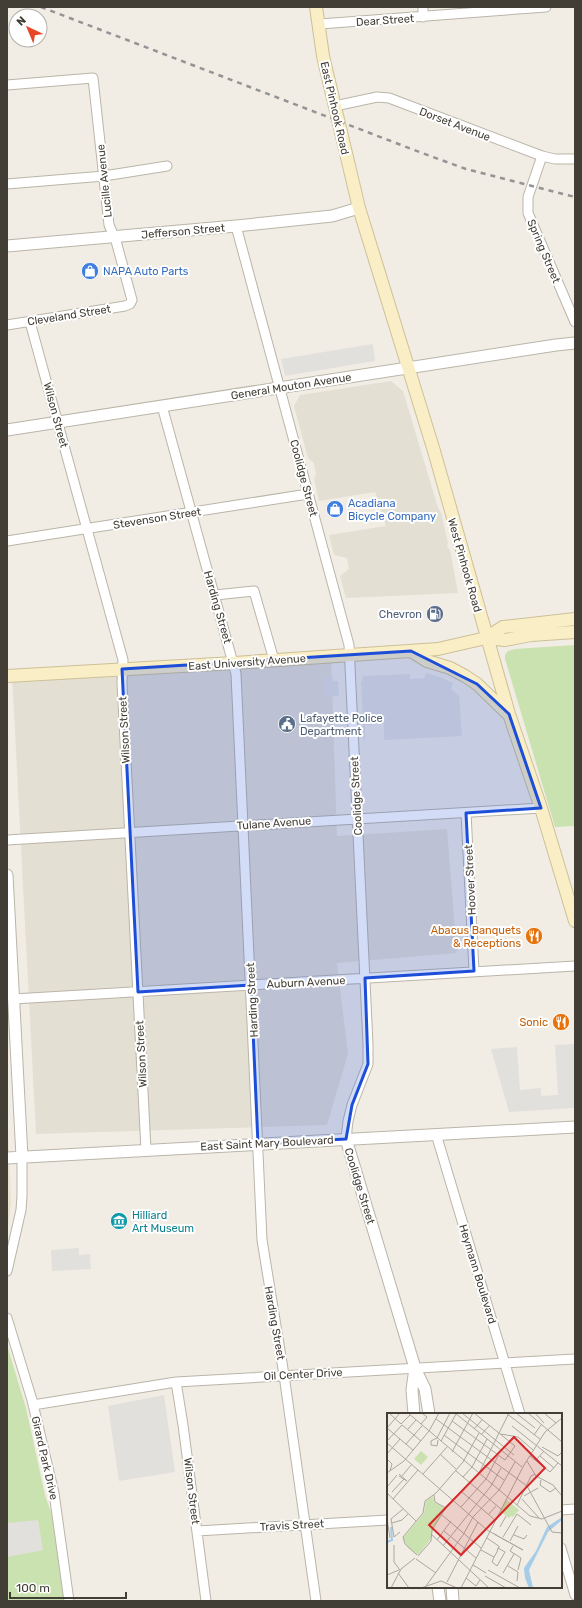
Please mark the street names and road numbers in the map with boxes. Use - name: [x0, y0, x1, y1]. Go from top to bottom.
- street label: Dear Street: [356, 12, 415, 29]
- street label: East Pinhook Road: [317, 60, 352, 156]
- street label: Dorset Avenue: [417, 105, 492, 144]
- street label: Lucille Avenue: [94, 144, 115, 218]
- street label: Spring Street: [524, 217, 563, 286]
- street label: Jefferson Street: [141, 221, 226, 242]
- street label: Cleveland Street: [26, 302, 112, 329]
- street label: General Mouton Avenue: [230, 371, 352, 402]
- street label: Wilson Street: [41, 381, 71, 450]
- street label: Coolidge Street: [287, 438, 320, 519]
- street label: Stevenson Street: [112, 505, 203, 532]
- street label: West Pinhook Road: [445, 517, 484, 614]
- street label: Harding Street: [201, 569, 234, 646]
- street label: East University Avenue: [188, 652, 306, 673]
- street label: Wilson Street: [116, 695, 133, 764]
- street label: Coolidge Street: [348, 755, 365, 836]
- street label: Tulane Avenue: [236, 814, 312, 833]
- street label: Hoover Street: [462, 844, 479, 916]
- street label: Harding Street: [244, 962, 261, 1038]
- street label: Auburn Avenue: [266, 974, 346, 991]
- street label: Wilson Street: [133, 1019, 150, 1088]
- street label: East Saint Mary Boulevard: [200, 1134, 334, 1153]
- street label: Coolidge Street: [342, 1146, 377, 1227]
- street label: Heymann Boulevard: [456, 1223, 499, 1325]
- street label: Harding Street: [262, 1285, 288, 1362]
- street label: Oil Center Drive: [263, 1366, 343, 1383]
- street label: Girard Park Drive: [29, 1415, 60, 1501]
- street label: Wilson Street: [181, 1457, 202, 1526]
- street label: Travis Street: [260, 1517, 325, 1534]

